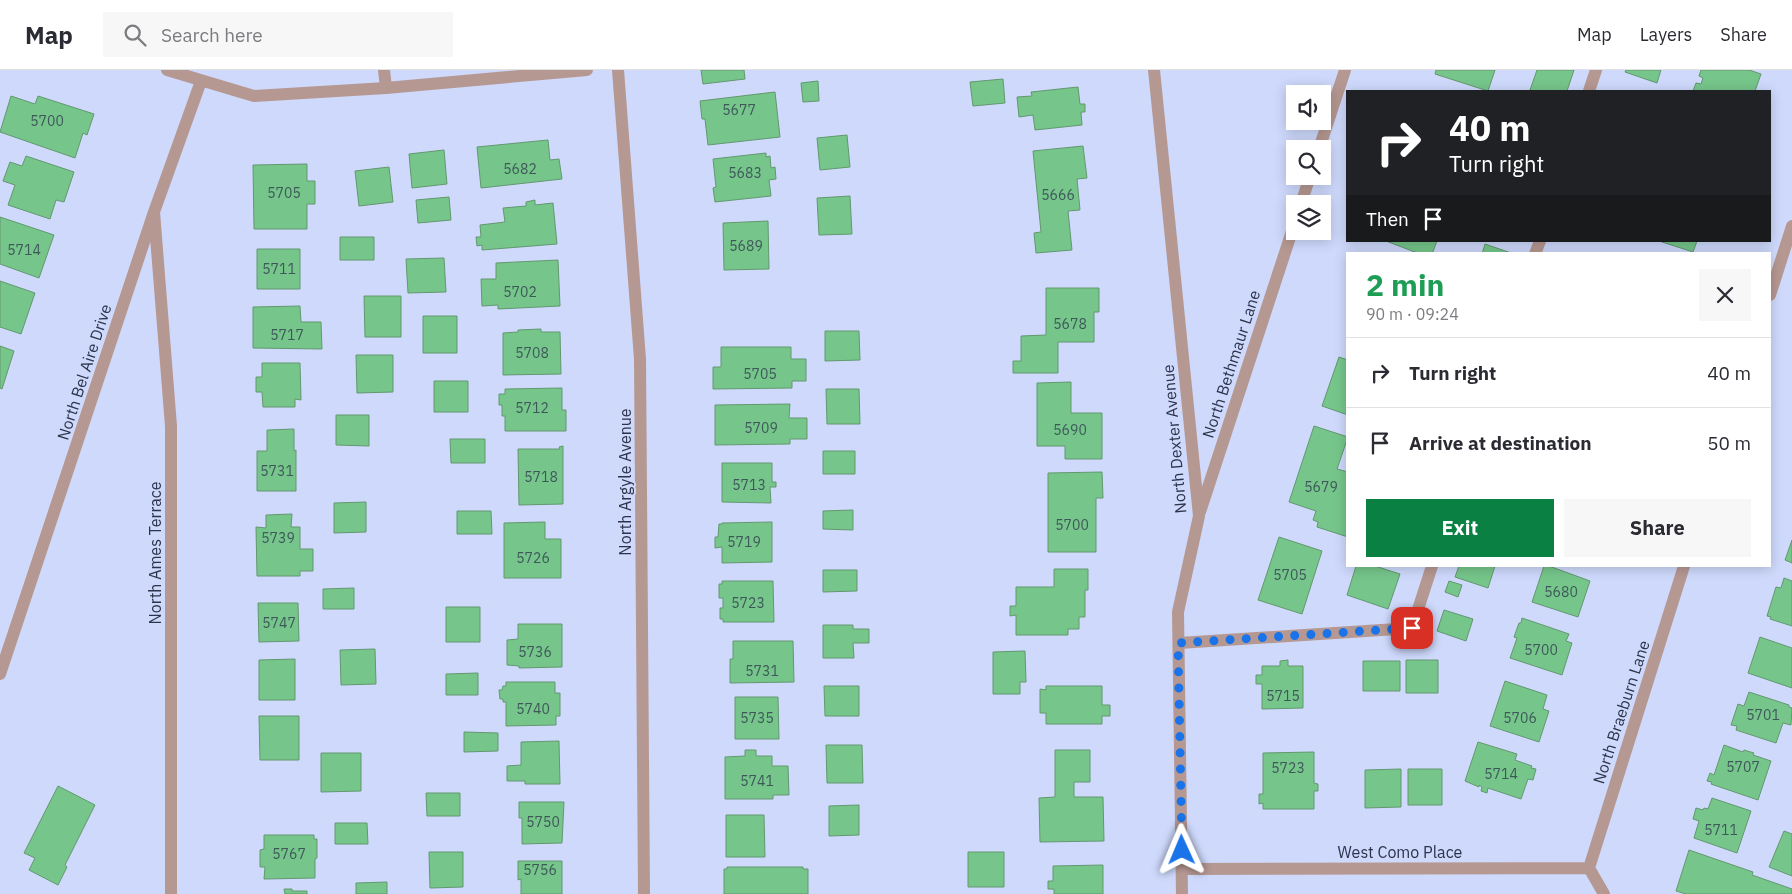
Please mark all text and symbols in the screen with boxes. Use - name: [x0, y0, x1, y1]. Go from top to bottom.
- search box: [103, 12, 453, 57]
- text: Map: [25, 19, 73, 51]
- icon: search: [121, 21, 149, 49]
- text: Search here: [161, 23, 263, 47]
- text: Map: [1577, 23, 1612, 46]
- text: Layers: [1640, 23, 1692, 46]
- text: Share: [1720, 23, 1767, 46]
- map controls: [1286, 85, 1331, 240]
- button: sound: [1286, 85, 1331, 130]
- house number: 5677: [722, 101, 756, 119]
- text: 40 m: [1449, 105, 1531, 151]
- icon: right: [1366, 110, 1431, 175]
- house number: 5700: [30, 112, 64, 130]
- button: search: [1286, 140, 1331, 185]
- text: Turn right: [1449, 149, 1544, 178]
- house number: 5682: [503, 160, 537, 178]
- house number: 5683: [728, 164, 762, 182]
- house number: 5705: [267, 184, 301, 202]
- house number: 5666: [1041, 186, 1075, 204]
- button: layers: [1286, 195, 1331, 240]
- icon: arrive: [1419, 205, 1447, 233]
- text: Then: [1366, 207, 1409, 231]
- house number: 5689: [729, 237, 763, 255]
- house number: 5714: [7, 241, 41, 259]
- house number: 5711: [262, 260, 296, 278]
- text: 2 min: [1366, 265, 1444, 304]
- button: close: [1699, 269, 1751, 321]
- house number: 5702: [503, 283, 537, 301]
- street label: North Bethmaur Lane: [1198, 287, 1264, 440]
- street label: North Bel Aire Drive: [53, 301, 115, 443]
- text: 90 m · 09:24: [1366, 304, 1459, 324]
- house number: 5678: [1053, 315, 1087, 333]
- house number: 5717: [270, 326, 304, 344]
- house number: 5708: [515, 344, 549, 362]
- icon: right: [1366, 359, 1394, 387]
- text: Turn right: [1409, 361, 1496, 385]
- text: 40 m: [1707, 361, 1751, 385]
- street label: North Dexter Avenue: [1158, 363, 1190, 514]
- house number: 5705: [743, 365, 777, 383]
- house number: 5712: [515, 399, 549, 417]
- street label: North Argyle Avenue: [615, 408, 635, 556]
- house number: 5709: [744, 419, 778, 437]
- house number: 5690: [1053, 421, 1087, 439]
- icon: arrive: [1366, 429, 1394, 457]
- text: Arrive at destination: [1409, 431, 1592, 455]
- text: 50 m: [1707, 431, 1751, 455]
- house number: 5731: [260, 462, 294, 480]
- house number: 5718: [524, 468, 558, 486]
- house number: 5713: [732, 476, 766, 494]
- house number: 5679: [1304, 478, 1338, 496]
- street label: North Ames Terrace: [145, 481, 165, 625]
- button: Exit: [1366, 499, 1554, 557]
- button: Share: [1564, 499, 1751, 557]
- house number: 5700: [1055, 516, 1089, 534]
- house number: 5739: [261, 529, 295, 547]
- house number: 5719: [727, 533, 761, 551]
- house number: 5726: [516, 549, 550, 567]
- house number: 5705: [1273, 566, 1307, 584]
- house number: 5680: [1544, 583, 1578, 601]
- house number: 5723: [731, 594, 765, 612]
- pin: [1391, 607, 1433, 649]
- house number: 5747: [262, 614, 296, 632]
- icon: arrive: [1398, 614, 1426, 642]
- street label: North Braeburn Lane: [1588, 637, 1654, 786]
- house number: 5700: [1524, 641, 1558, 659]
- house number: 5736: [518, 643, 552, 661]
- house number: 5731: [745, 662, 779, 680]
- house number: 5715: [1266, 687, 1300, 705]
- house number: 5740: [516, 700, 550, 718]
- house number: 5701: [1746, 706, 1780, 724]
- house number: 5735: [740, 709, 774, 727]
- house number: 5706: [1503, 709, 1537, 727]
- house number: 5707: [1726, 758, 1760, 776]
- house number: 5723: [1271, 759, 1305, 777]
- house number: 5714: [1484, 765, 1518, 783]
- house number: 5741: [740, 772, 774, 790]
- house number: 5750: [526, 813, 560, 831]
- house number: 5711: [1704, 821, 1738, 839]
- position arrow: [1155, 823, 1207, 875]
- street label: West Como Place: [1338, 842, 1463, 862]
- house number: 5767: [272, 845, 306, 863]
- house number: 5756: [523, 861, 557, 879]

